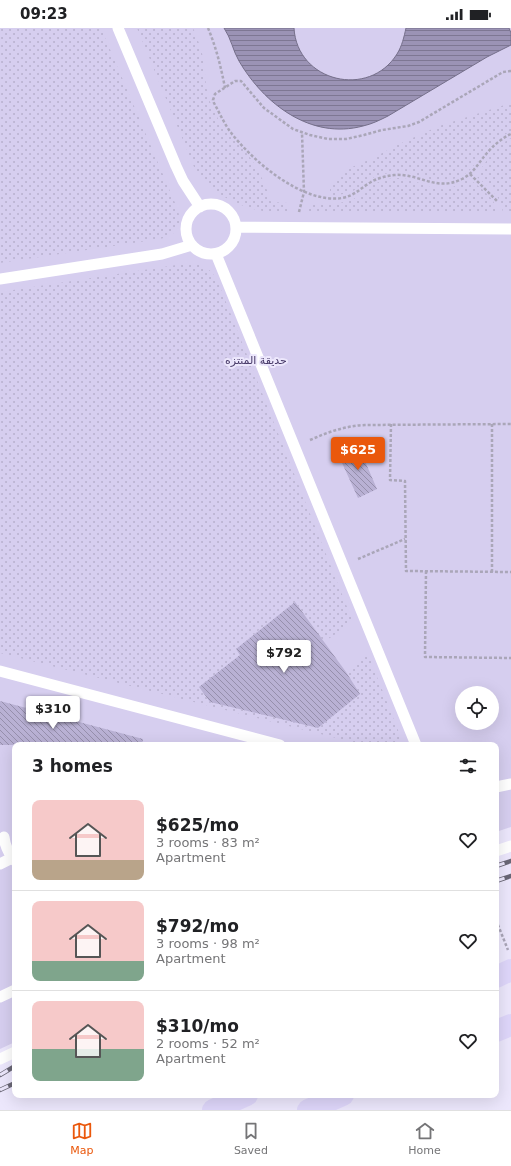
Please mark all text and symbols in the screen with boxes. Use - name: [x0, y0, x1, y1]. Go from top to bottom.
- text: 09:23: [20, 5, 68, 23]
- park label: حديقة المنتزه: [225, 354, 287, 367]
- pin: $625: [334, 437, 382, 471]
- text: $625: [340, 442, 376, 457]
- pin: $792: [260, 640, 308, 674]
- text: $792: [266, 645, 302, 660]
- map controls: [455, 686, 499, 730]
- button: locate: [455, 686, 499, 730]
- pin: $310: [29, 696, 77, 730]
- text: $310: [35, 701, 71, 716]
- icon: filters: [457, 755, 479, 777]
- text: 3 homes: [32, 756, 113, 776]
- text: $625/mo: [156, 815, 239, 835]
- icon: home: [64, 816, 112, 864]
- icon: heart: [457, 829, 479, 851]
- text: 3 rooms · 83 m²: [156, 835, 260, 850]
- text: Apartment: [156, 850, 226, 865]
- text: $792/mo: [156, 916, 239, 936]
- icon: home: [64, 917, 112, 965]
- icon: heart: [457, 930, 479, 952]
- text: 3 rooms · 98 m²: [156, 936, 260, 951]
- text: Apartment: [156, 951, 226, 966]
- text: $310/mo: [156, 1016, 239, 1036]
- icon: home: [64, 1017, 112, 1065]
- icon: heart: [457, 1030, 479, 1052]
- text: 2 rooms · 52 m²: [156, 1036, 260, 1051]
- text: Apartment: [156, 1051, 226, 1066]
- tab: Map: [70, 1120, 93, 1157]
- tab: Saved: [234, 1120, 268, 1157]
- tab: Home: [408, 1120, 441, 1157]

